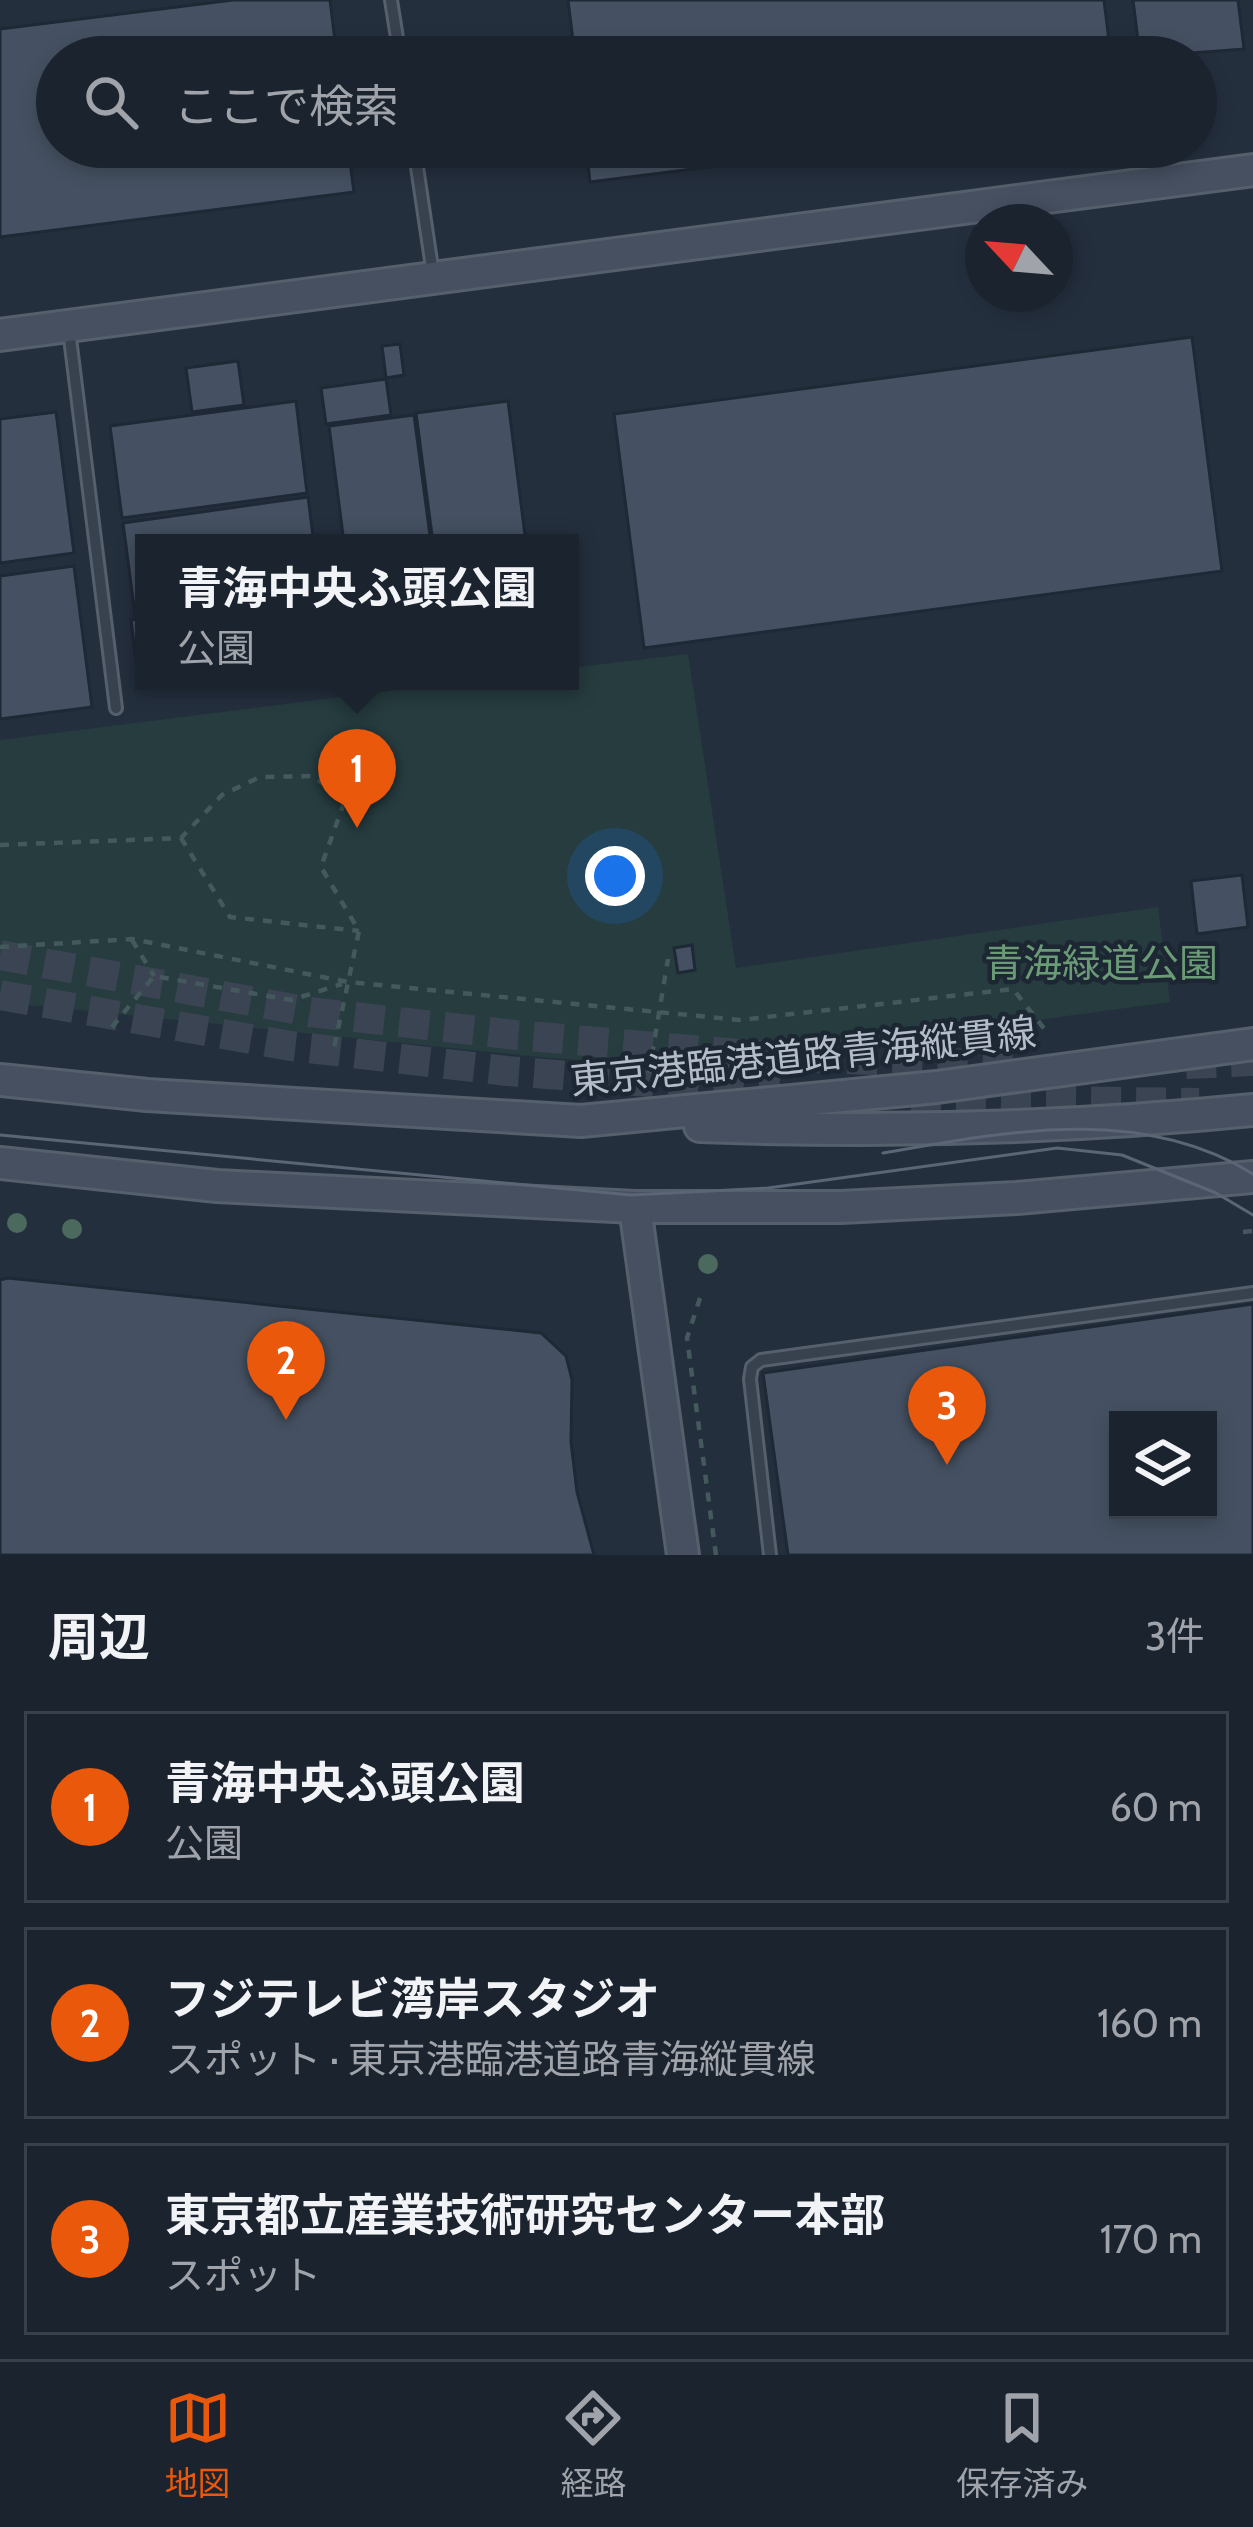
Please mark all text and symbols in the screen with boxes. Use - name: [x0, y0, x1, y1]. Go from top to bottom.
- search box: [36, 36, 1217, 168]
- icon: search: [78, 69, 144, 135]
- text: ここで検索: [174, 79, 399, 133]
- north arrow: [965, 204, 1073, 312]
- popup: [135, 534, 579, 690]
- text: 青海中央ふ頭公園: [177, 561, 537, 615]
- text: 公園: [177, 624, 255, 672]
- pin: 1: [318, 729, 396, 828]
- your location: [585, 846, 645, 906]
- park label: 青海緑道公園: [984, 939, 1218, 987]
- street label: 東京港臨港道路青海縦貫線: [568, 1008, 1038, 1104]
- pin: 2: [247, 1321, 325, 1420]
- pin: 3: [908, 1366, 986, 1465]
- map controls: [1109, 1411, 1217, 1519]
- button: layers: [1109, 1411, 1217, 1519]
- text: 周辺: [48, 1606, 150, 1668]
- text: 3件: [1145, 1612, 1205, 1660]
- text: 青海中央ふ頭公園: [165, 1756, 525, 1810]
- text: 1: [83, 1783, 97, 1831]
- text: 60 m: [1110, 1783, 1202, 1831]
- text: 公園: [165, 1819, 243, 1867]
- text: フジテレビ湾岸スタジオ: [165, 1972, 660, 2026]
- text: 2: [80, 1999, 100, 2047]
- text: 160 m: [1097, 1999, 1202, 2047]
- text: スポット · 東京港臨港道路青海縦貫線: [165, 2035, 816, 2083]
- text: 東京都立産業技術研究センター本部: [165, 2188, 885, 2242]
- text: 3: [79, 2215, 101, 2263]
- text: 170 m: [1100, 2215, 1202, 2263]
- text: スポット: [165, 2251, 321, 2299]
- tab: 地図: [165, 2385, 231, 2505]
- tab: 経路: [560, 2385, 626, 2505]
- tab: 保存済み: [956, 2385, 1088, 2505]

